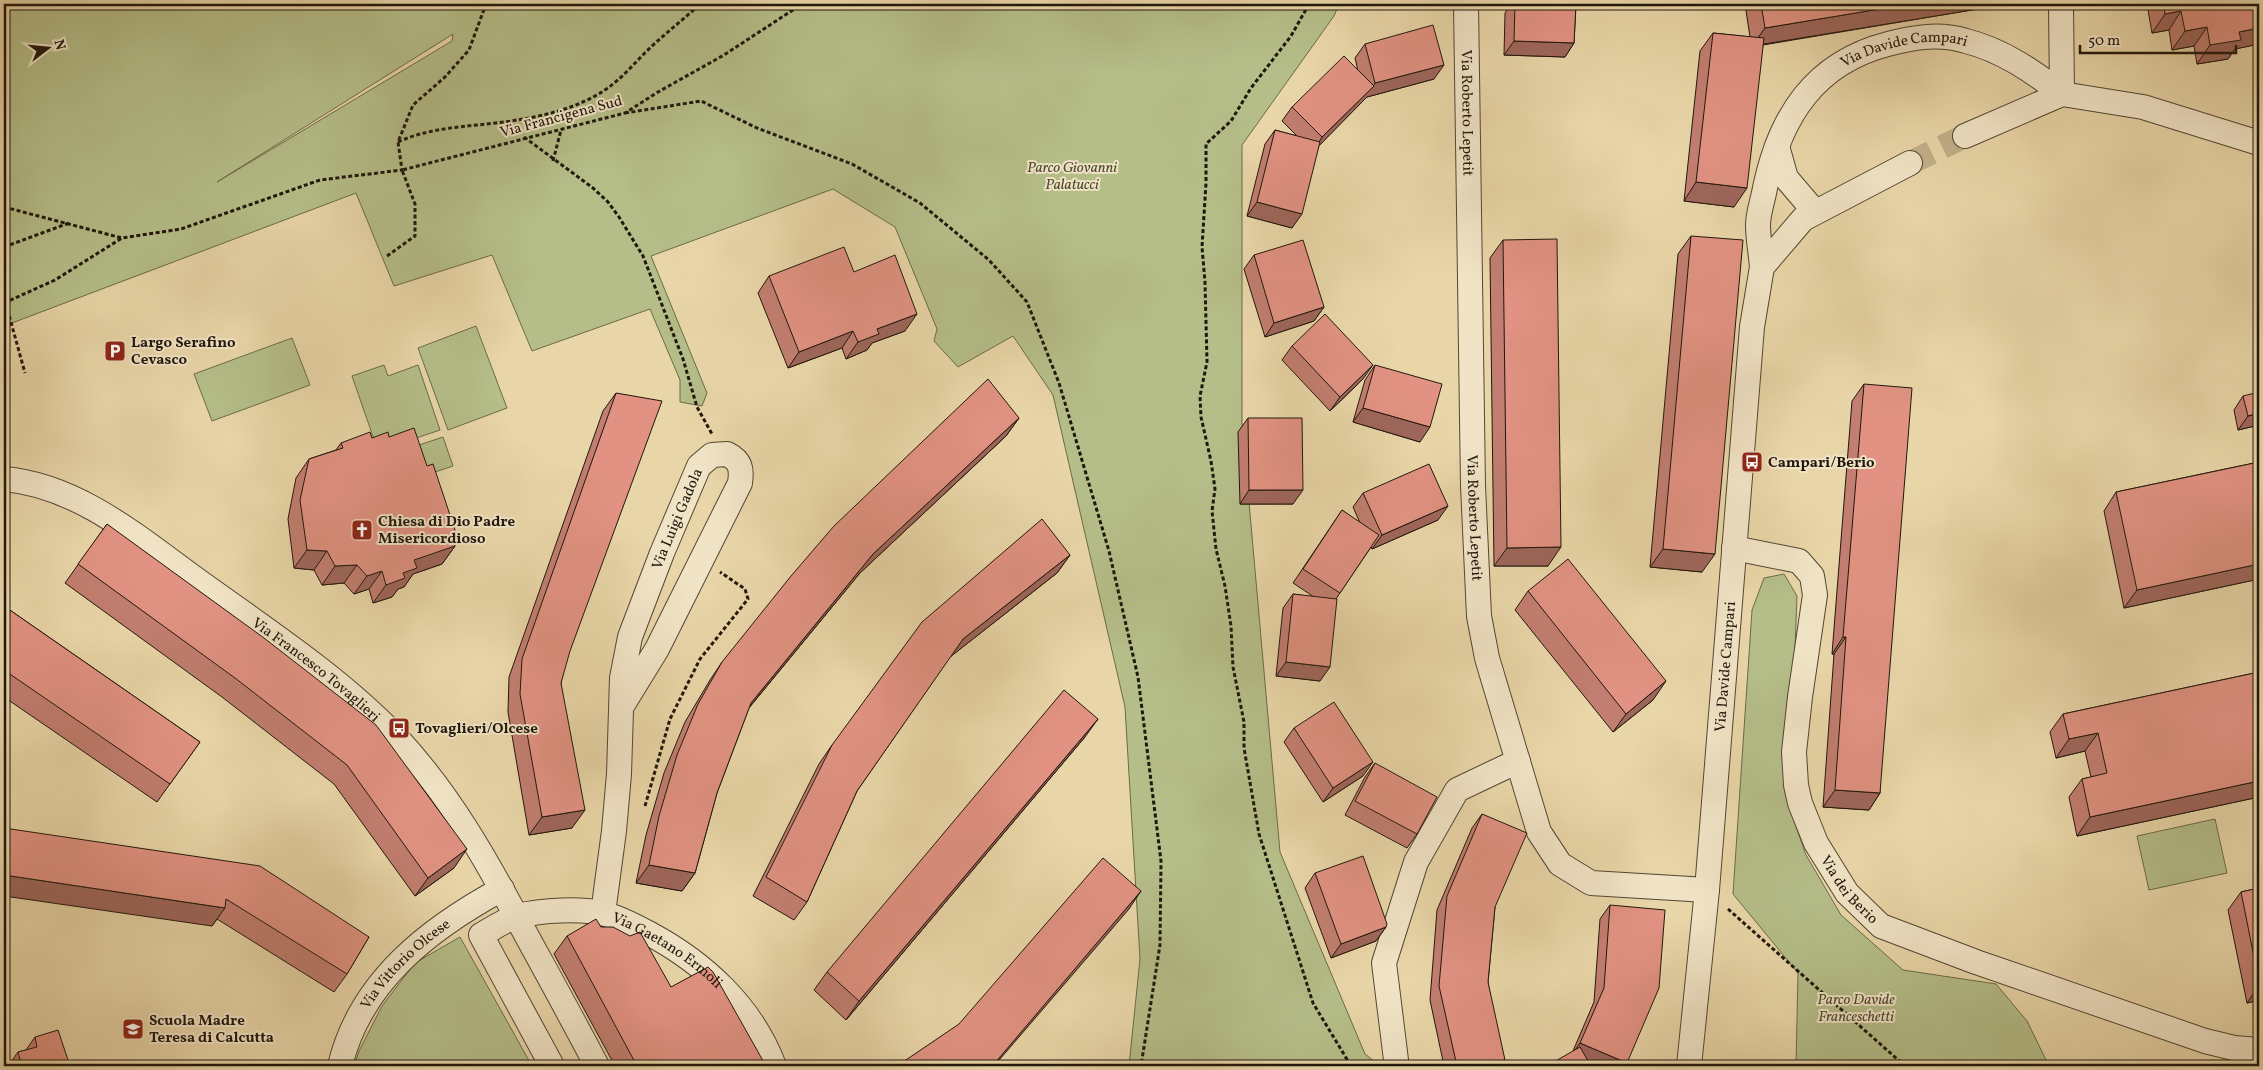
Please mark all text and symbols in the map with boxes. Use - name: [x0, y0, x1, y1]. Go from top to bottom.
- north arrow: [22, 22, 72, 72]
- scale bar: [2080, 22, 2237, 54]
- street label: Via Davide Campari: [1837, 28, 1970, 74]
- text: 50 m: [2088, 31, 2120, 52]
- text: N: [49, 37, 70, 52]
- street label: Via Roberto Lepetit: [1455, 50, 1478, 176]
- street label: Via Francigena Sud: [498, 91, 625, 144]
- park label: Parco Giovanni Palatucci: [1027, 158, 1117, 196]
- place label: Largo Serafino Cevasco: [131, 333, 236, 371]
- parking icon: Largo Serafino Cevasco: [103, 339, 127, 363]
- bus stop icon: Campari/Berio: [1740, 450, 1764, 474]
- place label: Campari/Berio: [1768, 453, 1875, 474]
- street label: Via Roberto Lepetit: [1461, 455, 1486, 582]
- street label: Via Luigi Gadola: [648, 465, 709, 573]
- place label: Chiesa di Dio Padre Misericordioso: [378, 512, 515, 550]
- church icon: Chiesa di Dio Padre Misericordioso: [350, 518, 374, 542]
- street label: Via Davide Campari: [1711, 601, 1742, 733]
- street label: Via Francesco Tovaglieri: [247, 613, 384, 728]
- bus stop icon: Tovaglieri/Olcese: [387, 716, 411, 740]
- place label: Tovaglieri/Olcese: [415, 719, 538, 740]
- street label: Via dei Berio: [1814, 852, 1882, 930]
- street label: Via Gaetano Ermoli: [609, 908, 727, 994]
- street label: Via Vittorio Olcese: [356, 914, 455, 1014]
- park label: Parco Davide Franceschetti: [1817, 990, 1895, 1028]
- place label: Scuola Madre Teresa di Calcutta: [149, 1011, 274, 1049]
- school or university icon: Scuola Madre Teresa di Calcutta: [121, 1017, 145, 1041]

